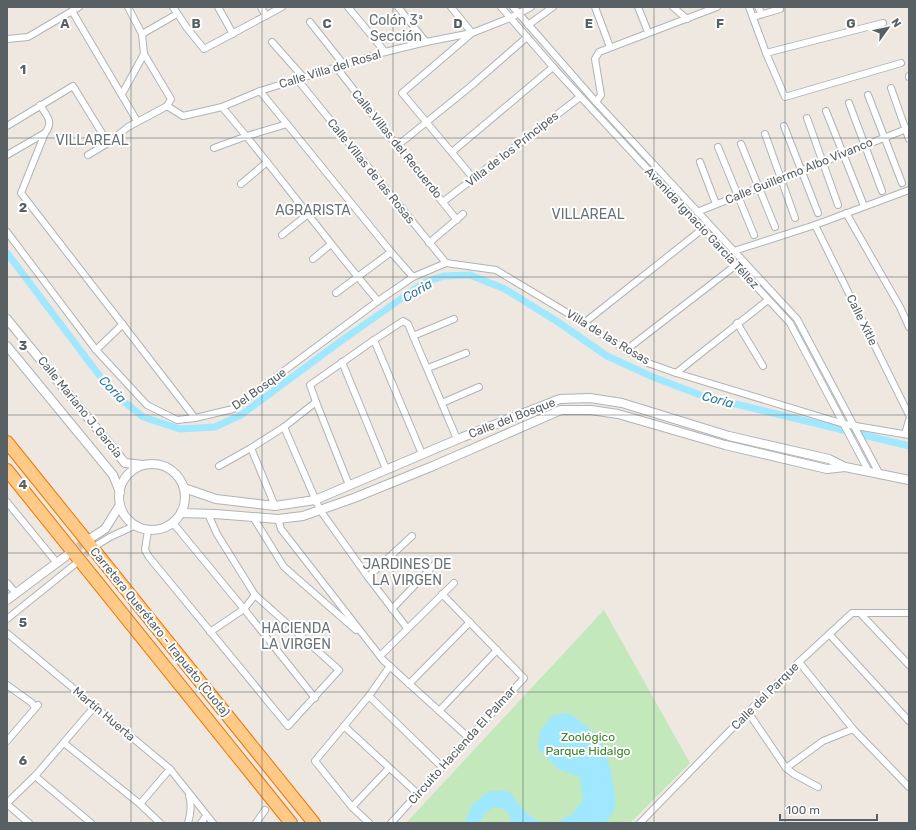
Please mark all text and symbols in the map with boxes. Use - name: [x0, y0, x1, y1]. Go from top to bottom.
- north arrow: [868, 8, 908, 48]
- district label: Colón 3ª Sección: [369, 12, 423, 45]
- text: A: [60, 16, 70, 31]
- text: B: [191, 16, 201, 31]
- text: C: [322, 16, 332, 31]
- text: D: [453, 16, 463, 31]
- text: E: [585, 16, 593, 31]
- text: F: [716, 16, 724, 31]
- text: G: [846, 16, 856, 31]
- text: N: [888, 16, 904, 30]
- street label: Calle Villa del Rosal: [277, 47, 383, 91]
- text: 1: [20, 62, 26, 77]
- street label: Calle Villas del Recuerdo: [349, 87, 445, 201]
- street label: Villa de los Príncipes: [463, 108, 561, 190]
- street label: Calle Villas de las Rosas: [324, 116, 418, 226]
- district label: VILLAREAL: [55, 132, 129, 149]
- street label: Calle Guillermo Albo Vivanco: [723, 135, 875, 207]
- street label: Avenida Ignacio García Téllez: [642, 165, 762, 291]
- text: 2: [19, 200, 27, 215]
- district label: AGRARISTA: [275, 202, 351, 219]
- district label: VILLAREAL: [551, 206, 625, 223]
- water label: Coria: [400, 276, 435, 305]
- street label: Calle Xitle: [844, 292, 880, 348]
- street label: Villa de las Rosas: [564, 307, 652, 367]
- text: 3: [19, 338, 28, 353]
- street label: Calle Mariano J. García: [35, 354, 125, 460]
- street label: Del Bosque: [229, 365, 289, 413]
- water label: Coria: [96, 373, 129, 406]
- water label: Coria: [701, 388, 736, 411]
- street label: Calle del Bosque: [467, 395, 558, 441]
- text: 4: [19, 477, 28, 492]
- street label: Carretera Querétaro - Irapuato (Cuota): [87, 545, 233, 719]
- district label: JARDINES DE LA VIRGEN: [362, 556, 452, 589]
- text: 5: [19, 615, 27, 630]
- district label: HACIENDA LA VIRGEN: [261, 620, 331, 653]
- street label: Calle del Parque: [728, 659, 802, 733]
- street label: Circuito Hacienda El Palmar: [405, 683, 519, 807]
- street label: Martín Huerta: [70, 684, 138, 744]
- park label: Zoológico Parque Hidalgo: [546, 730, 631, 758]
- text: 6: [19, 753, 28, 768]
- scale bar: [780, 796, 877, 822]
- text: 100 m: [786, 803, 820, 817]

